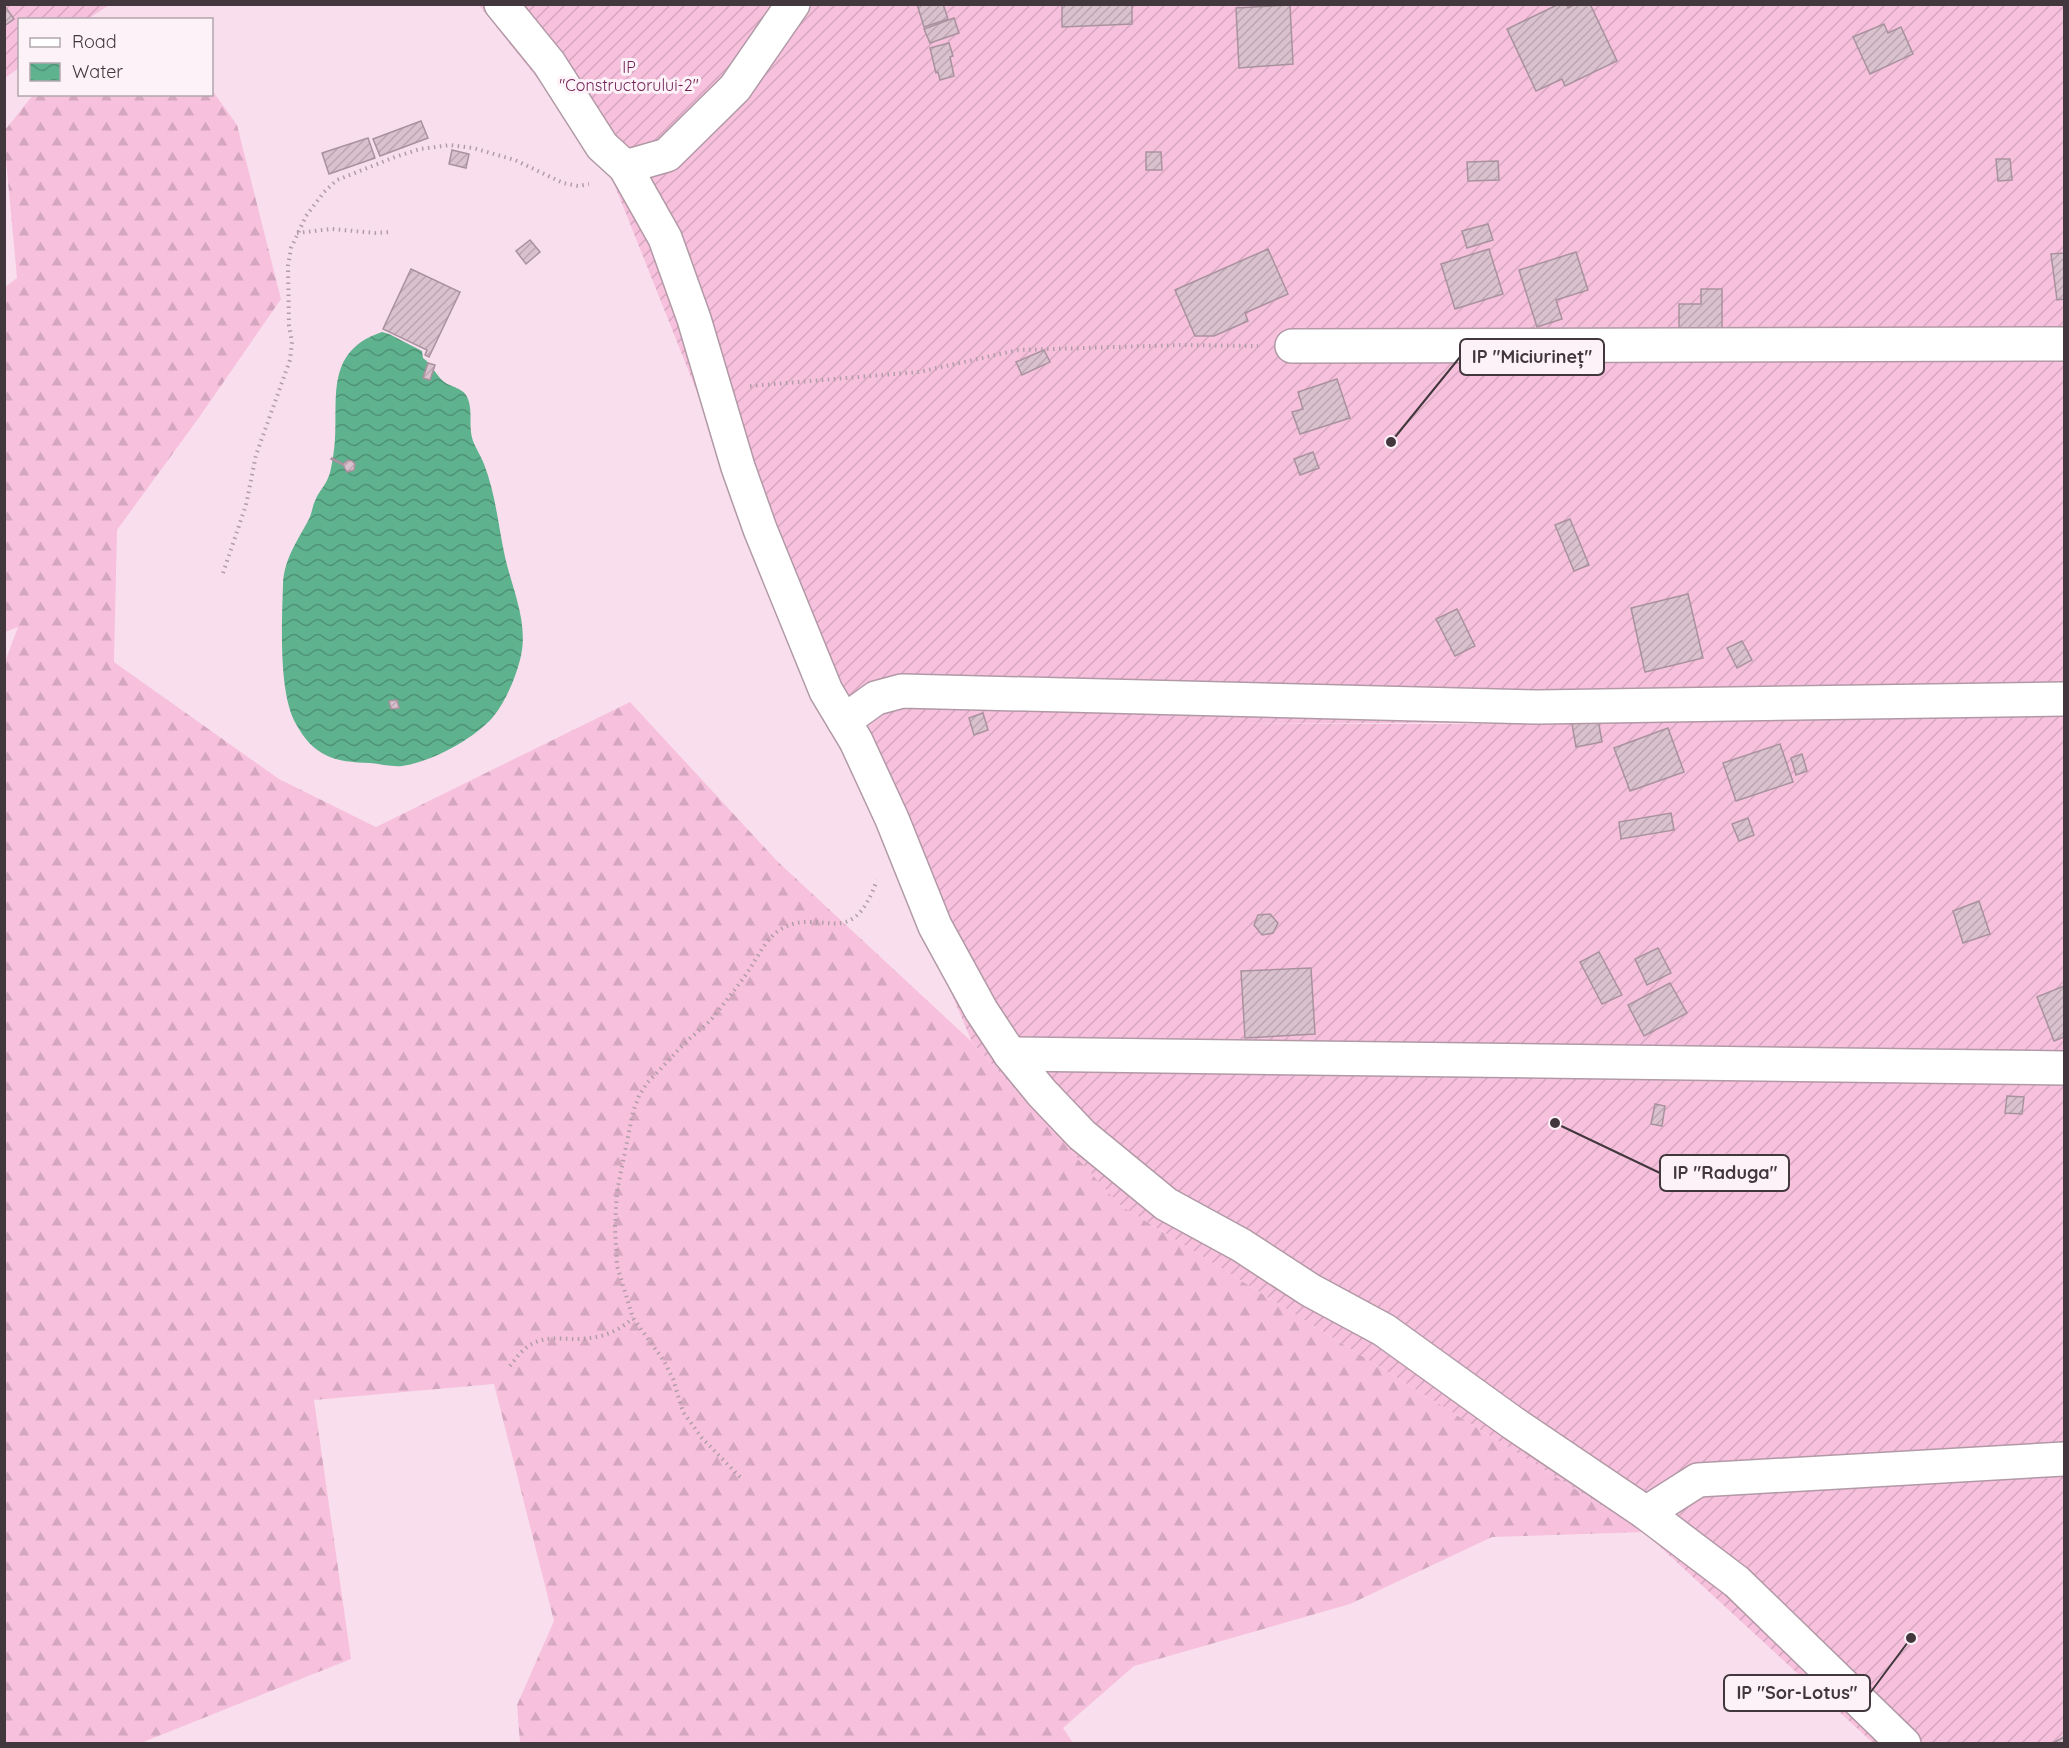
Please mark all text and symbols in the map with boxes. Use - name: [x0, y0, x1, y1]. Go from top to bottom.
- legend: [18, 18, 213, 96]
- text: Road: [72, 30, 117, 53]
- park label: IP "Constructorului-2": [559, 57, 699, 95]
- text: Water: [72, 60, 123, 83]
- callout: IP "Miciurineț": [1460, 339, 1604, 375]
- text: IP "Miciurineț": [1472, 345, 1592, 369]
- callout: IP "Raduga": [1660, 1155, 1789, 1191]
- text: IP "Raduga": [1673, 1161, 1778, 1184]
- callout: IP "Sor-Lotus": [1724, 1675, 1870, 1711]
- text: IP "Sor-Lotus": [1736, 1681, 1858, 1704]

